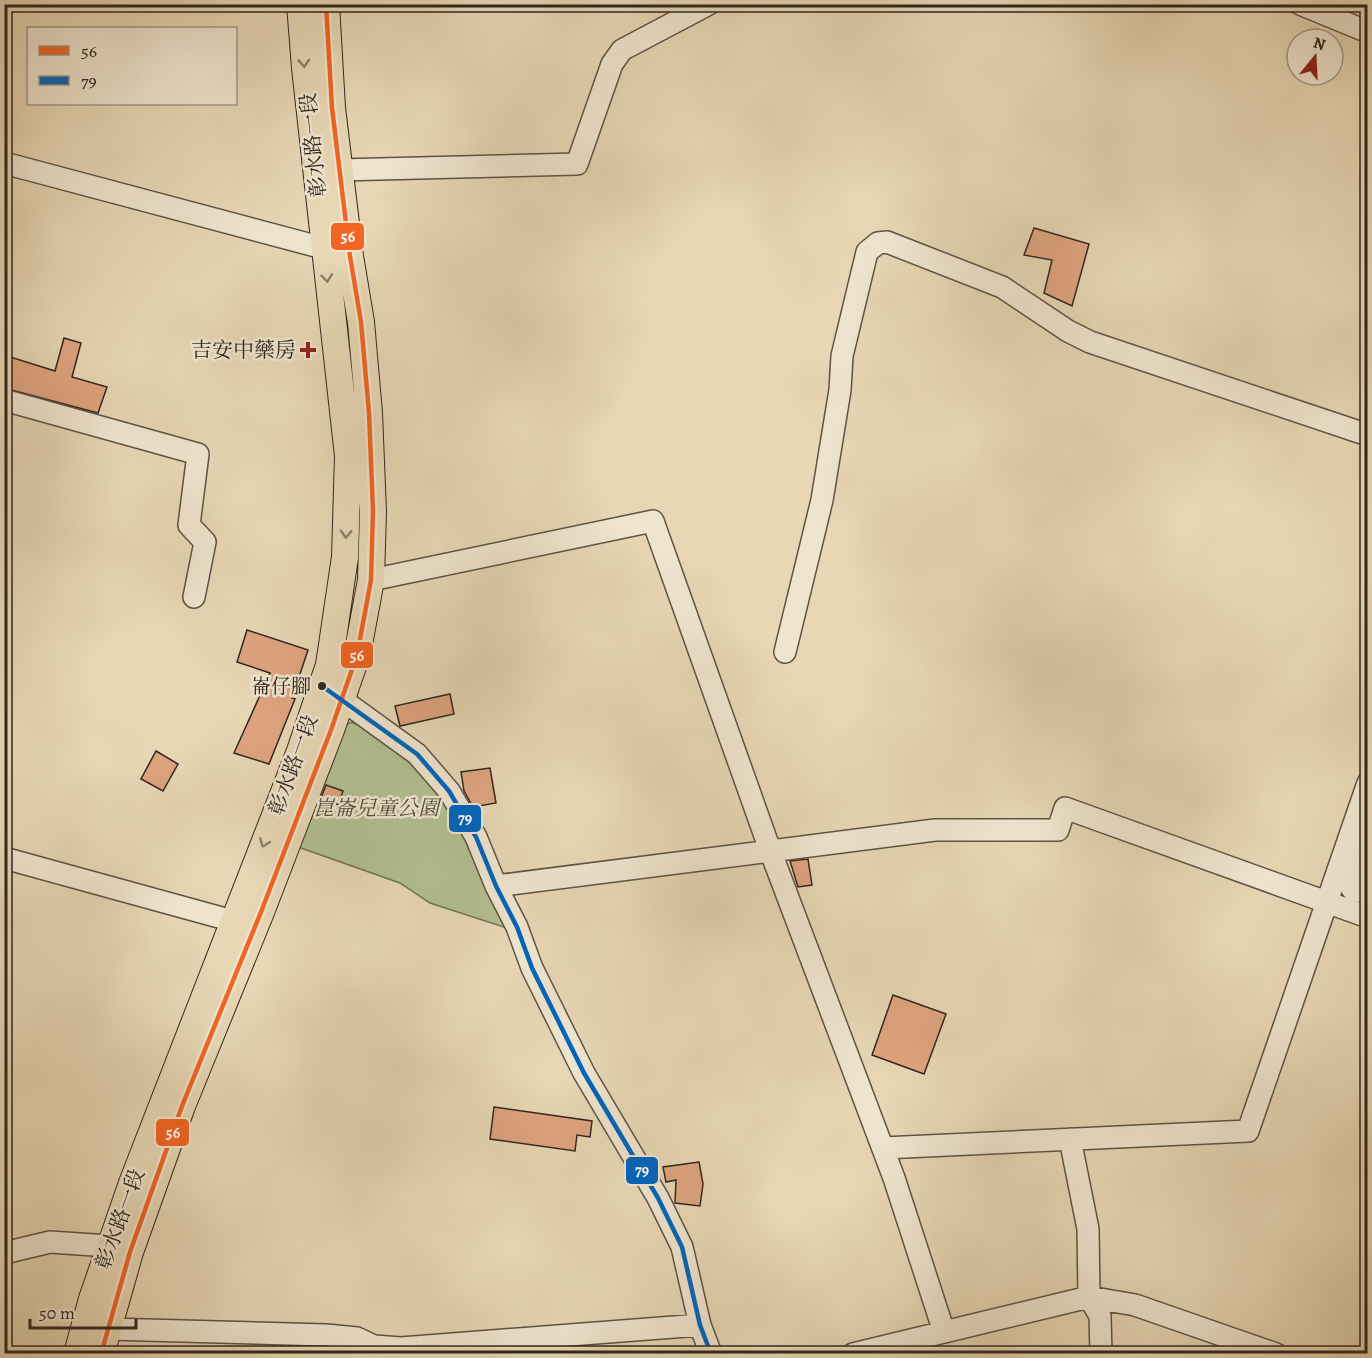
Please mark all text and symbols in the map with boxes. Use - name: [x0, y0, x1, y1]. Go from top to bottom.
- legend: [27, 27, 237, 105]
- north arrow: [1285, 27, 1345, 87]
- text: N: [1310, 31, 1329, 56]
- text: 56: [81, 39, 97, 63]
- one-way arrow: [298, 58, 311, 67]
- text: 79: [81, 69, 97, 93]
- street label: 彰水路一段: [294, 91, 332, 199]
- line badge: 56: [330, 222, 365, 251]
- text: 56: [341, 226, 356, 248]
- one-way arrow: [321, 273, 333, 282]
- place label: 吉安中藥房: [191, 336, 296, 364]
- marker: 吉安中藥房: [301, 343, 315, 357]
- one-way arrow: [340, 530, 352, 539]
- line badge: 56: [340, 641, 374, 669]
- text: 56: [350, 645, 365, 667]
- place label: 崙仔腳: [251, 673, 311, 700]
- marker: 崙仔腳: [316, 680, 328, 692]
- street label: 彰水路一段: [262, 711, 324, 819]
- park label: 崑崙兒童公園: [313, 794, 442, 822]
- line badge: 79: [448, 804, 482, 833]
- text: 79: [458, 808, 472, 830]
- one-way arrow: [259, 836, 271, 847]
- line badge: 56: [155, 1118, 190, 1147]
- text: 56: [166, 1122, 181, 1144]
- line badge: 79: [625, 1156, 659, 1185]
- text: 79: [635, 1160, 649, 1182]
- street label: 彰水路一段: [89, 1165, 151, 1273]
- scale bar: [30, 1292, 136, 1330]
- text: 50 m: [39, 1301, 75, 1325]

